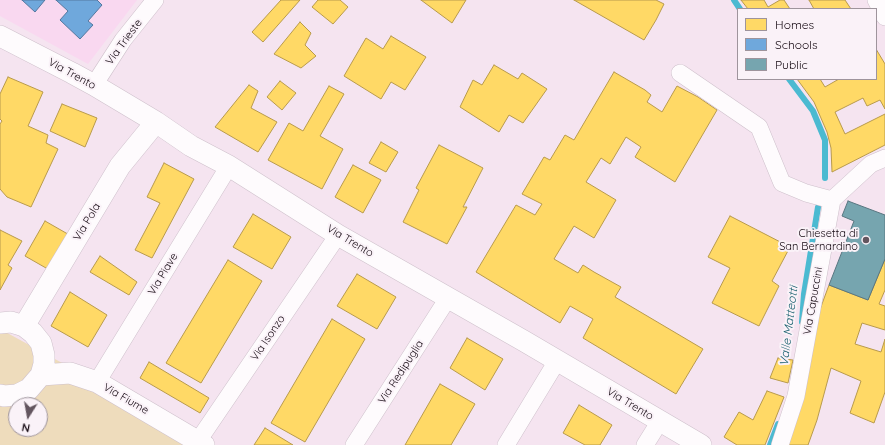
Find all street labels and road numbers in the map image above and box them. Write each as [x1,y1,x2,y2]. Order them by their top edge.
street label: Via Trieste [103,17,145,67]
street label: Via Trento [46,56,98,92]
street label: Via Pola [71,201,103,243]
street label: Via Trento [324,222,376,260]
street label: Via Piave [145,251,181,297]
street label: Via Capuccini [801,266,825,336]
street label: Via Isonzo [248,313,288,363]
street label: Via Redipuglia [376,338,426,406]
street label: Via Fiume [101,381,151,417]
street label: Via Trento [604,385,656,423]

